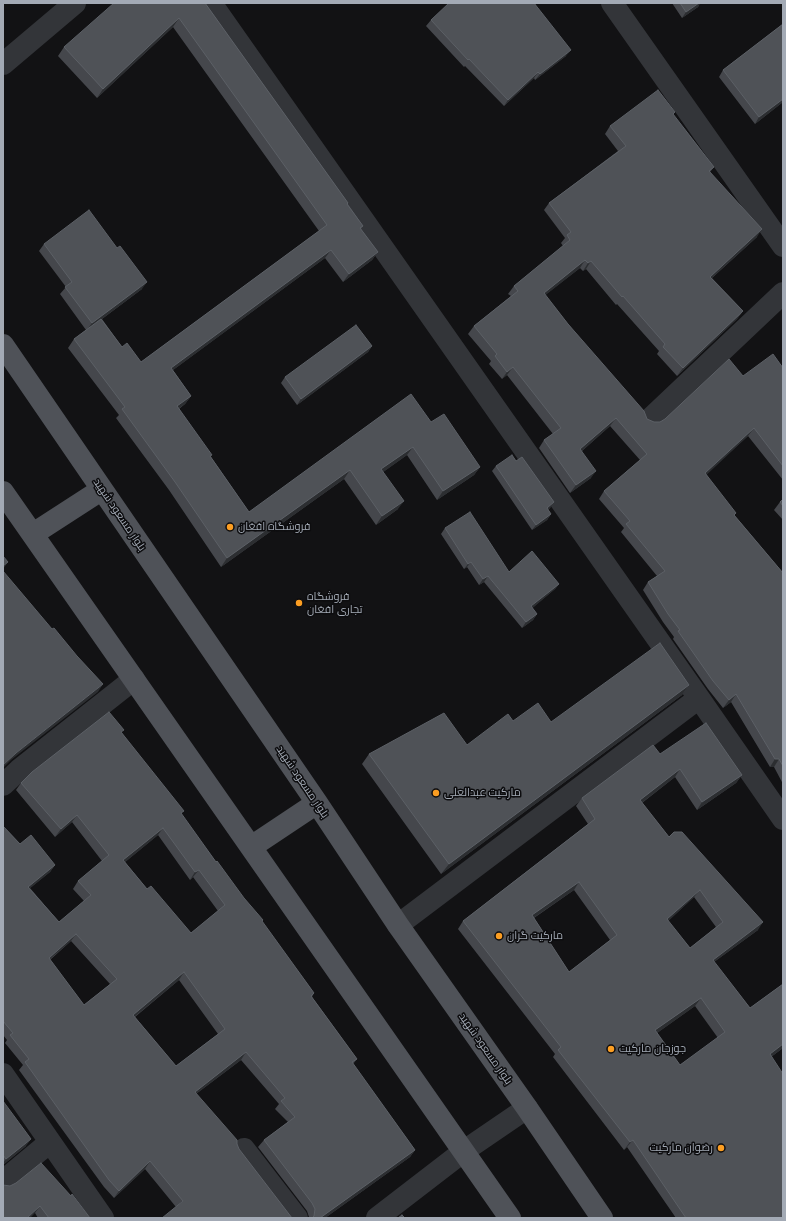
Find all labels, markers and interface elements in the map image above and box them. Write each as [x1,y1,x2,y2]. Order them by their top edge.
street label: بلوار مسعود شهید [90,476,148,554]
place label: فروشگاه افغان [238,520,310,534]
marker: فروشگاه افغان [225,522,235,532]
place label: فروشگاه تجاری افغان [307,590,362,616]
marker: فروشگاه تجاری افغان [294,598,304,608]
street label: بلوار مسعود شهید [273,743,331,821]
place label: مارکیت عبدالعلی [444,786,521,800]
marker: مارکیت عبدالعلی [431,788,441,798]
place label: مارکیت گران [507,929,563,943]
marker: مارکیت گران [494,931,504,941]
street label: بلوار مسعود شهید [455,1011,515,1087]
place label: جوزجان مارکیت [619,1042,686,1056]
marker: جوزجان مارکیت [606,1044,616,1054]
place label: رضوان مارکیت [649,1141,713,1155]
marker: رضوان مارکیت [716,1143,726,1153]

